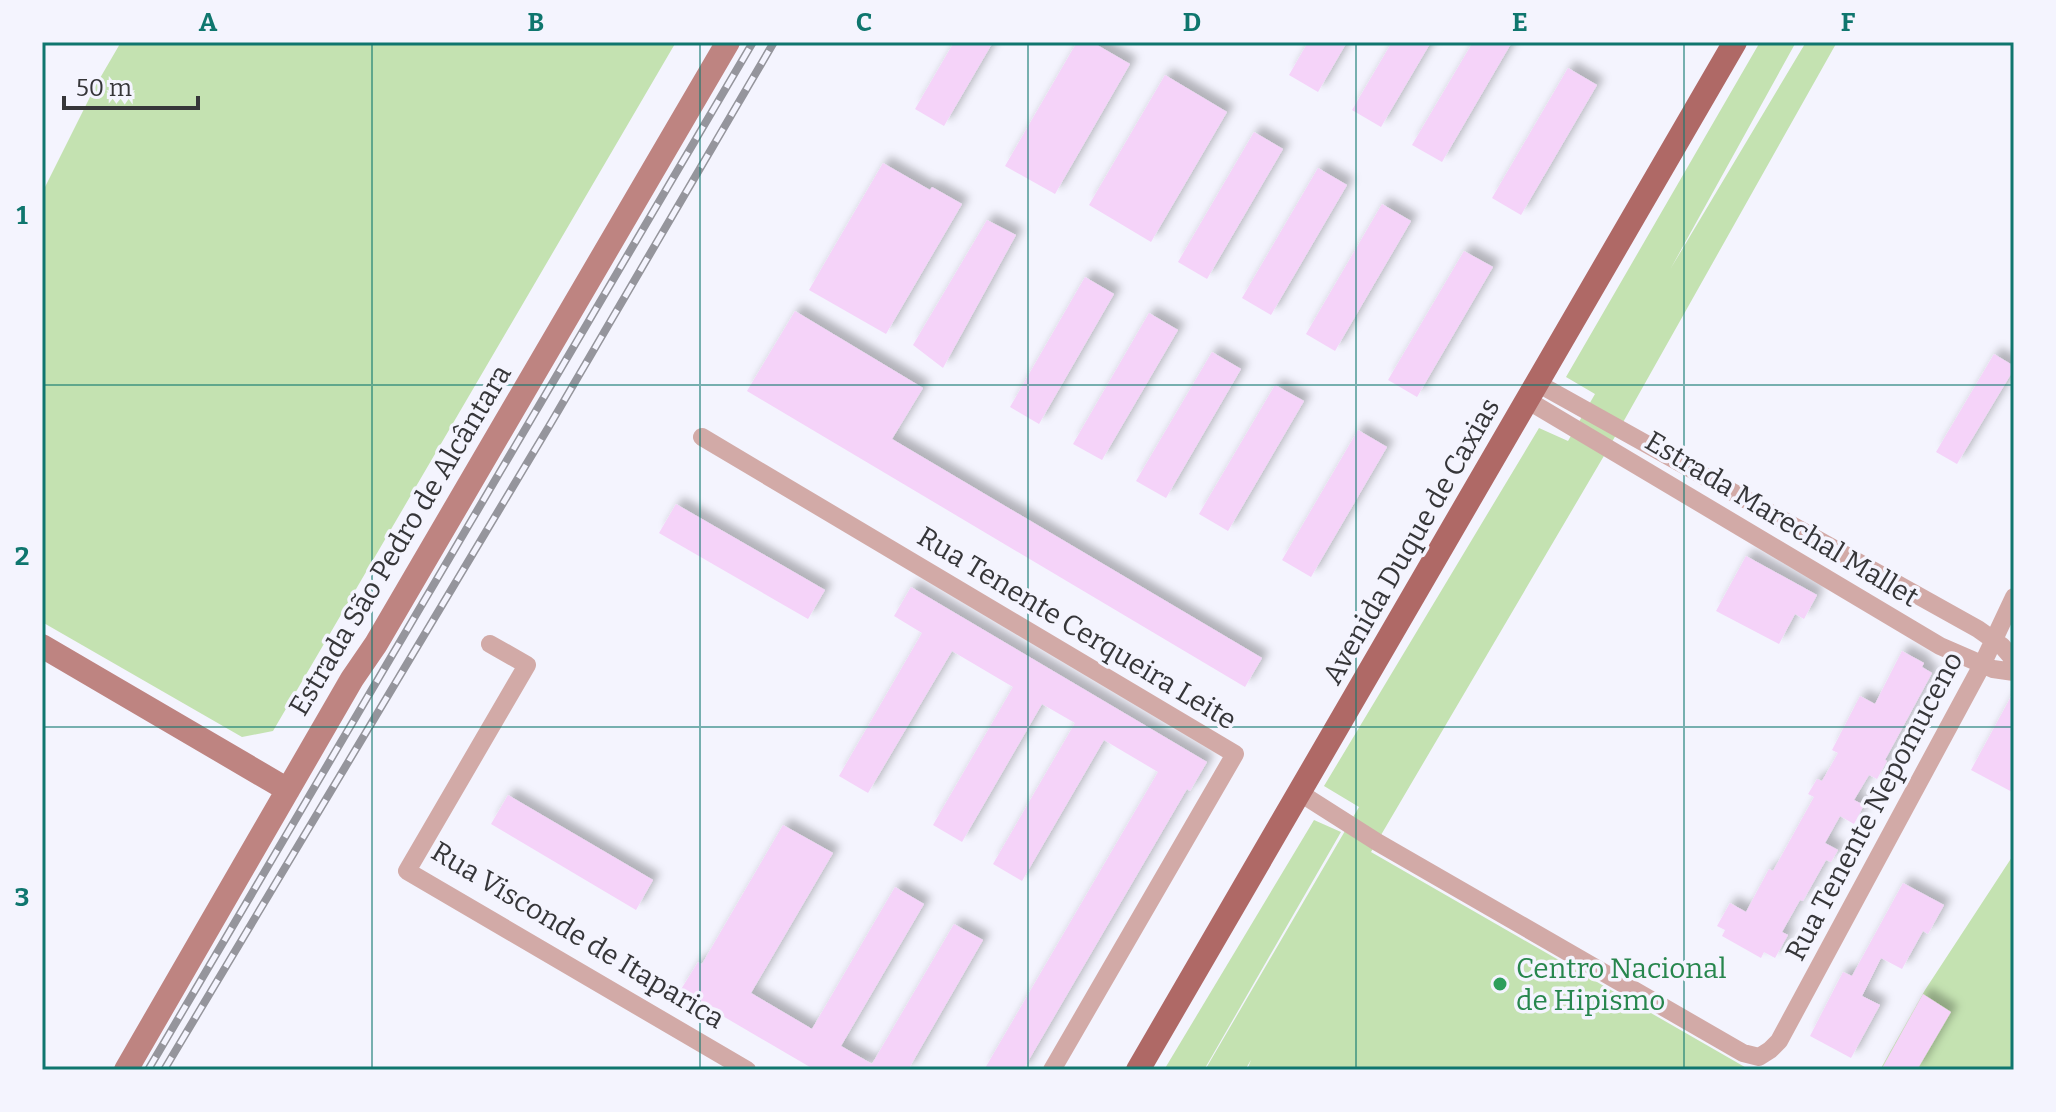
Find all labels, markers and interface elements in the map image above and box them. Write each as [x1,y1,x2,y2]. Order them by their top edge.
text: A [199,7,218,38]
text: B [528,7,544,38]
text: C [856,7,872,38]
text: D [1183,7,1201,38]
text: E [1512,7,1528,38]
text: F [1841,7,1856,38]
scale bar [64,60,198,110]
text: 50 m [76,74,132,102]
text: 1 [16,200,28,231]
street label: Estrada São Pedro de Alcântara [282,359,518,721]
street label: Avenida Duque de Caxias [1315,392,1507,690]
street label: Estrada Marechal Mallet [1639,424,1925,614]
street label: Rua Tenente Cerqueira Leite [912,520,1242,736]
text: 2 [15,541,29,572]
street label: Rua Tenente Nepomuceno [1778,646,1970,966]
street label: Rua Visconde de Itaparica [426,834,730,1036]
text: 3 [15,882,29,913]
place label: Centro Nacional de Hipismo [1516,952,1726,1017]
marker: Centro Nacional de Hipismo [1491,975,1509,993]

